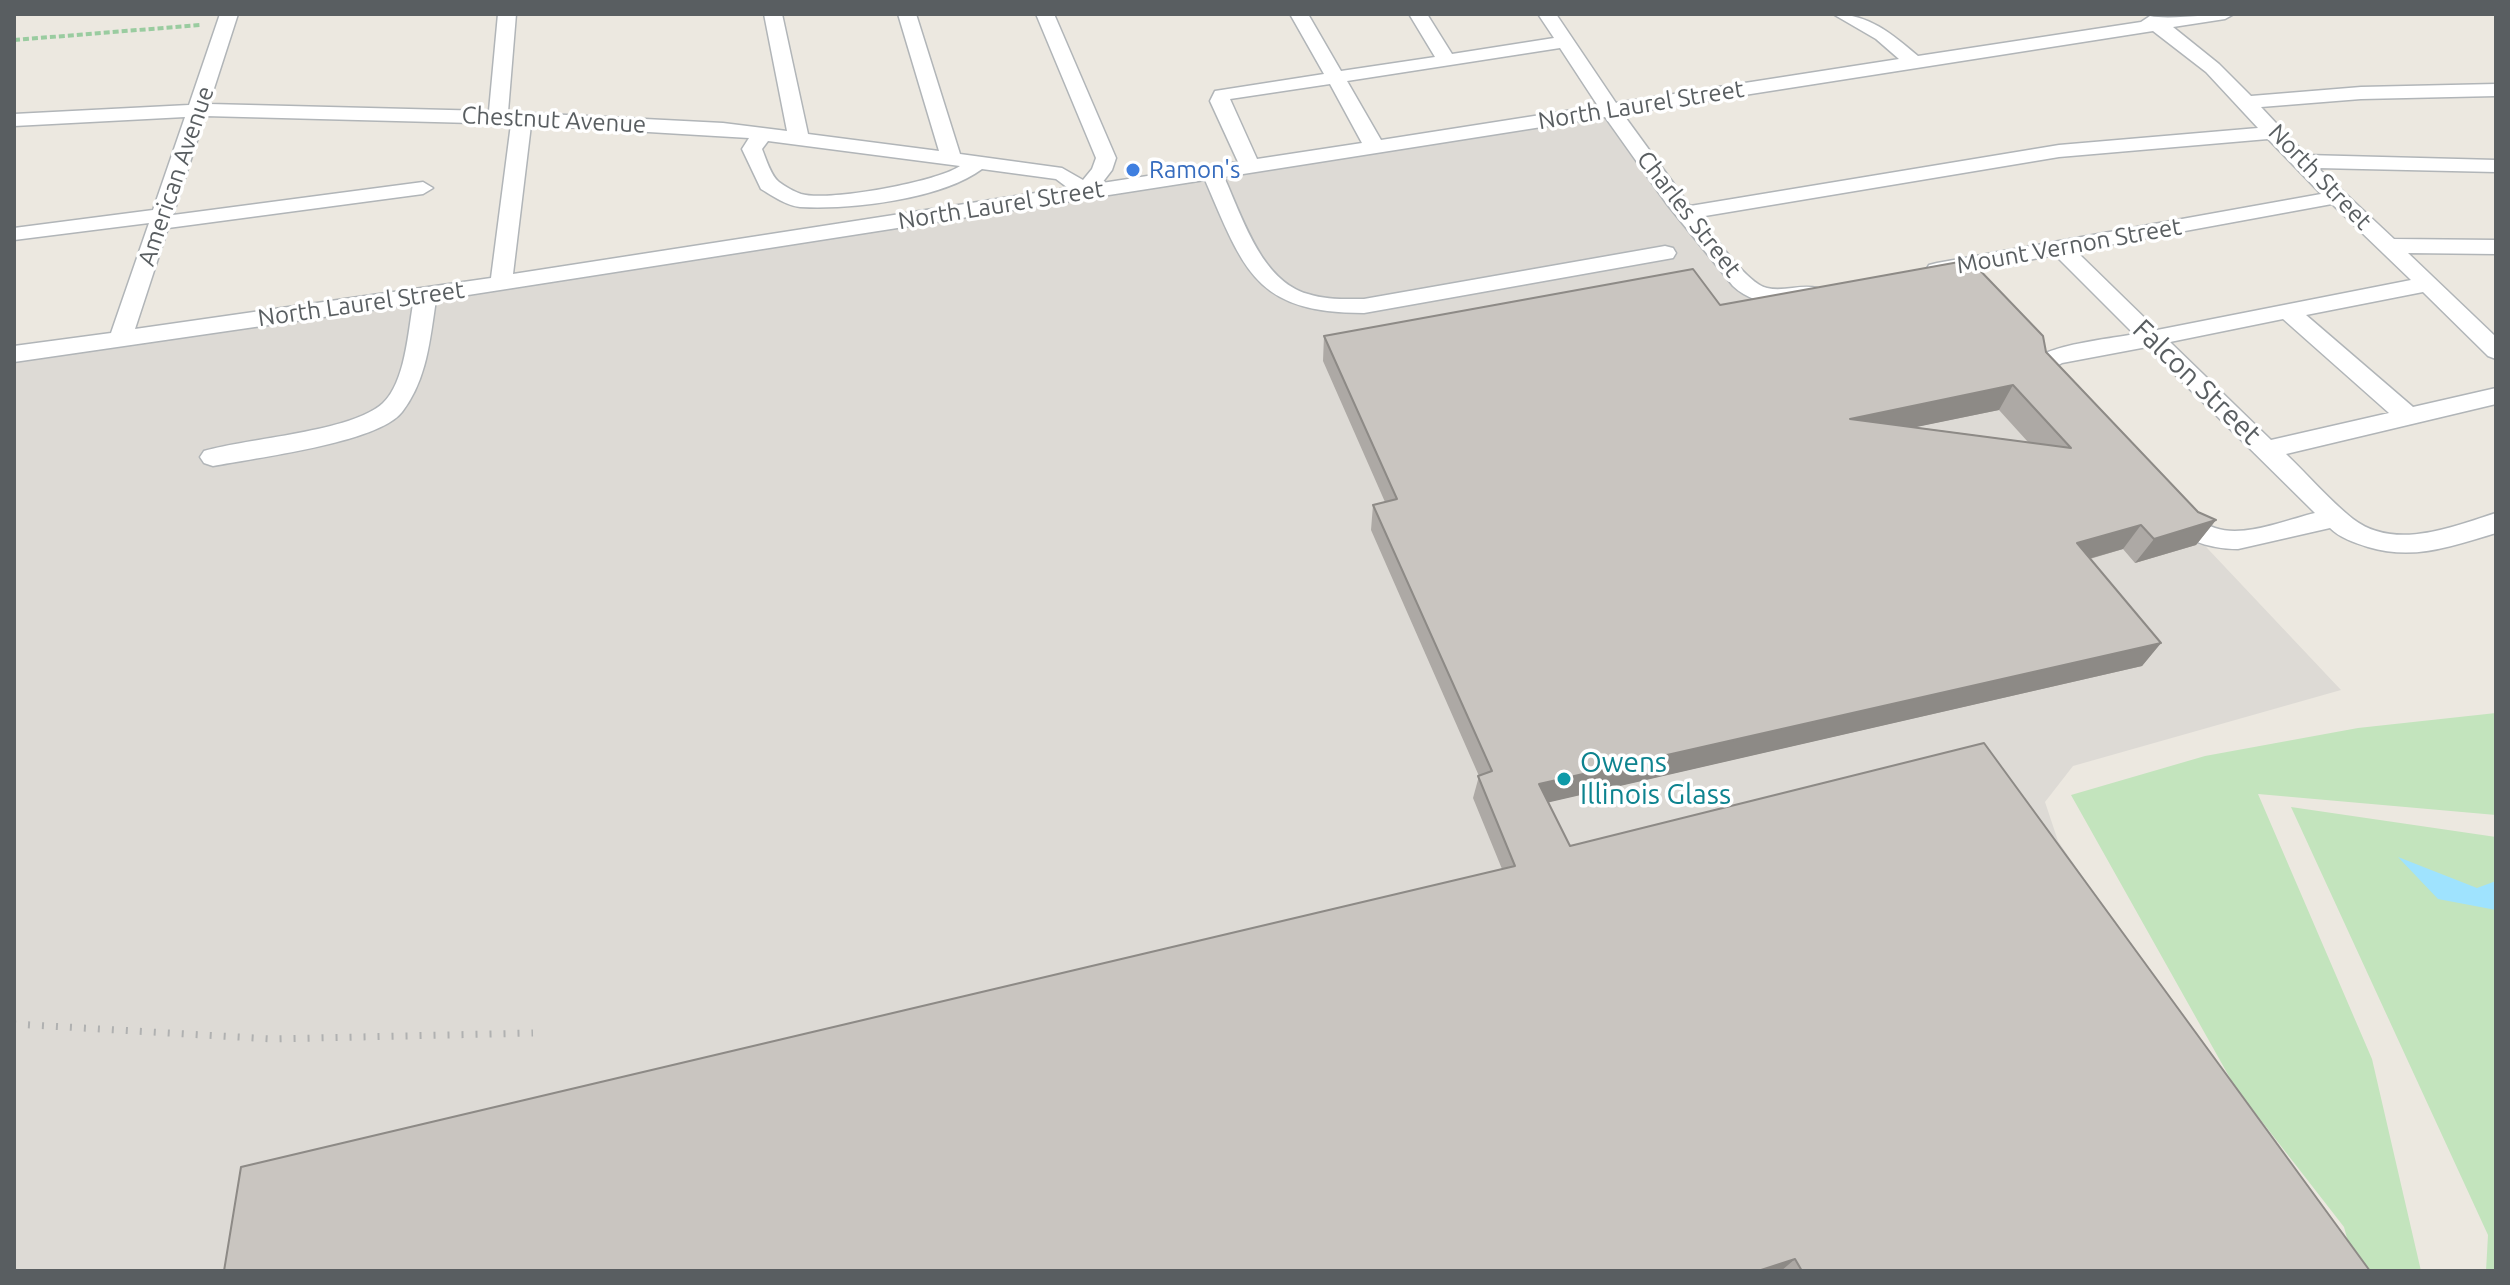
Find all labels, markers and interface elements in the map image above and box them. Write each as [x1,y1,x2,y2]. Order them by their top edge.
street label: North Laurel Street [1536,74,1746,136]
street label: American Avenue [132,82,220,270]
street label: Chestnut Avenue [461,101,647,139]
street label: North Street [2262,118,2378,236]
street label: Charles Street [1631,145,1747,283]
place label: Ramon's [1149,156,1240,184]
marker: Ramon's [1124,161,1142,179]
street label: North Laurel Street [896,174,1106,236]
street label: Mount Vernon Street [1954,212,2184,280]
street label: North Laurel Street [256,275,466,333]
street label: Falcon Street [2126,313,2268,451]
place label: Owens Illinois Glass [1580,746,1731,812]
marker: Owens Illinois Glass [1555,770,1573,788]

